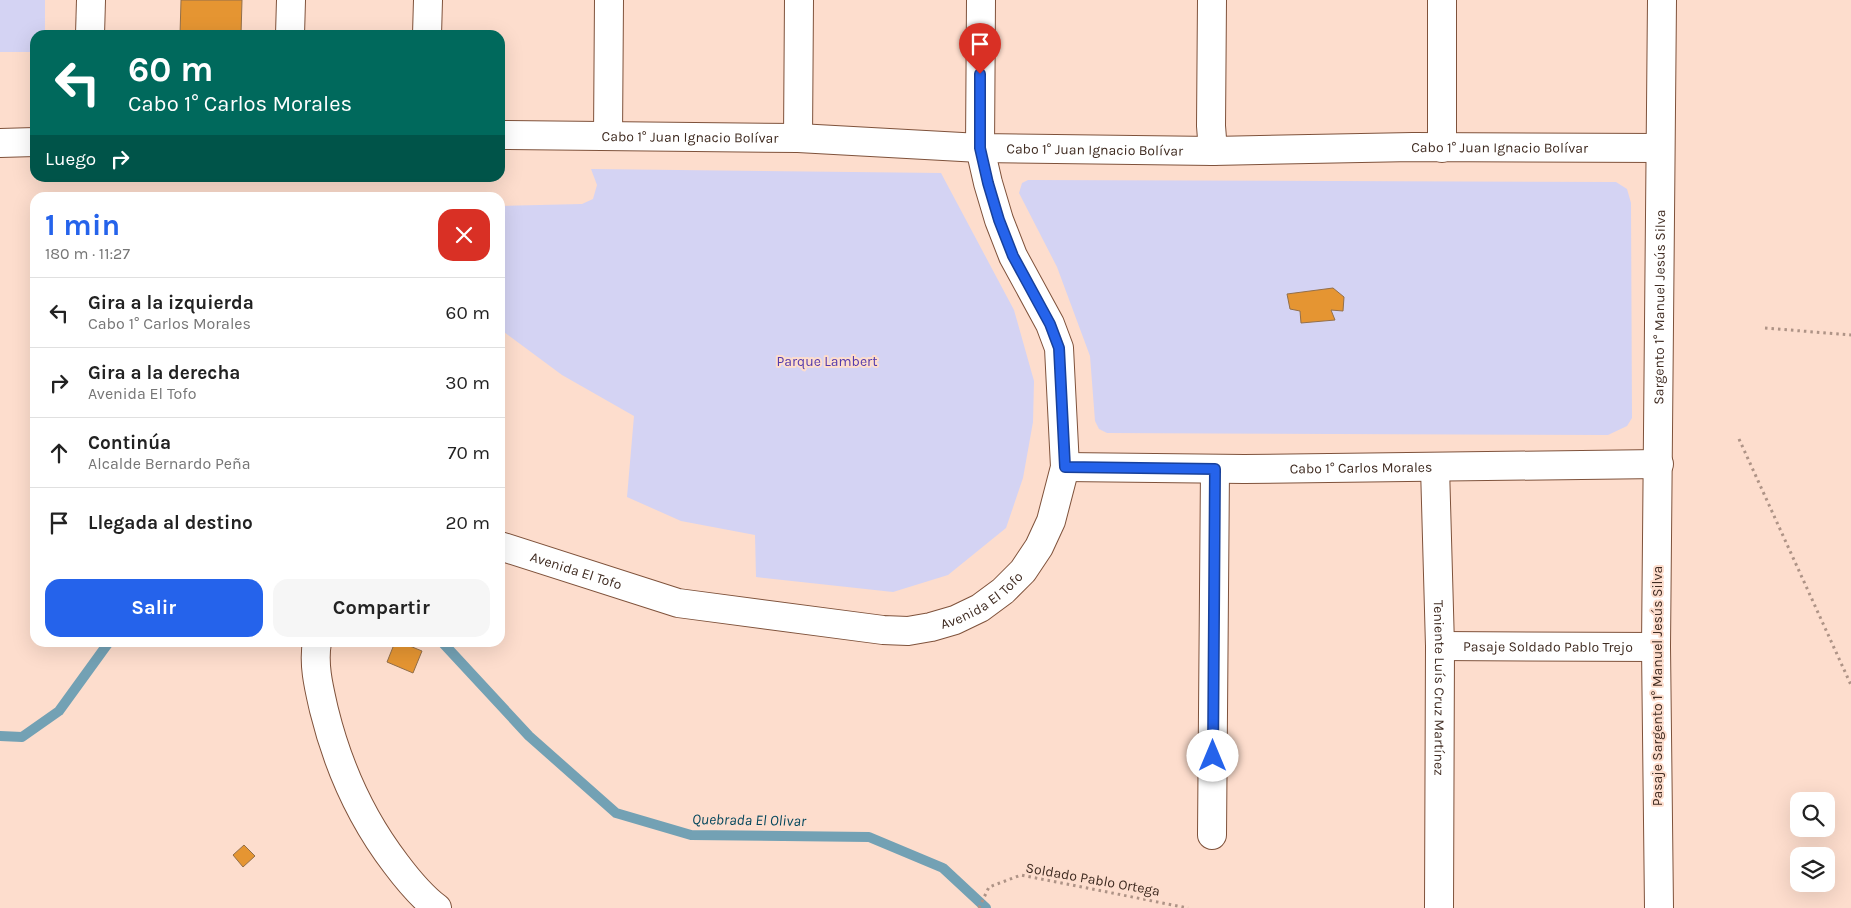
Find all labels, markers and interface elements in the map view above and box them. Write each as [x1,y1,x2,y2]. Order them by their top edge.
pin [959,23,1001,74]
icon: arrive [966,30,994,58]
text: 60 m [128,49,213,90]
icon: left [45,50,110,115]
text: Cabo 1° Carlos Morales [128,91,352,117]
street label: Cabo 1° Juan Ignacio Bolívar [602,128,779,147]
street label: Cabo 1° Juan Ignacio Bolívar [1411,139,1589,157]
street label: Cabo 1° Juan Ignacio Bolívar [1006,140,1184,160]
icon: right [106,145,134,173]
text: Luego [45,148,96,170]
text: 1 min [45,207,120,243]
button: close [438,209,490,261]
street label: Sargento 1° Manuel Jesús Silva [1650,209,1669,405]
text: 180 m · 11:27 [45,244,130,263]
text: Gira a la izquierda [88,292,254,314]
icon: left [45,299,73,327]
text: 60 m [446,302,490,324]
text: Cabo 1° Carlos Morales [88,314,251,333]
park label: Parque Lambert [777,353,877,370]
text: Gira a la derecha [88,362,240,384]
icon: right [45,369,73,397]
text: 30 m [445,372,490,394]
text: Avenida El Tofo [88,384,197,403]
text: Continúa [88,432,171,454]
icon: ahead [45,439,73,467]
text: 70 m [448,442,490,464]
text: Alcalde Bernardo Peña [88,454,250,473]
street label: Cabo 1° Carlos Morales [1290,459,1432,477]
icon: arrive [45,509,73,537]
text: Llegada al destino [88,512,253,534]
text: 20 m [445,512,490,534]
street label: Avenida El Tofo [528,548,624,593]
street label: Pasaje Sargento 1° Manuel Jesús Silva [1649,566,1666,806]
street label: Avenida El Tofo [939,568,1026,633]
button: Salir [45,579,263,637]
button: Compartir [273,579,490,637]
street label: Teniente Luís Cruz Martínez [1430,600,1448,776]
street label: Pasaje Soldado Pablo Trejo [1463,638,1633,656]
position arrow [1186,729,1238,781]
map controls [1790,792,1835,892]
button: search [1790,792,1835,837]
water label: Quebrada El Olivar [692,810,807,830]
button: layers [1790,847,1835,892]
street label: Soldado Pablo Ortega [1024,859,1161,900]

